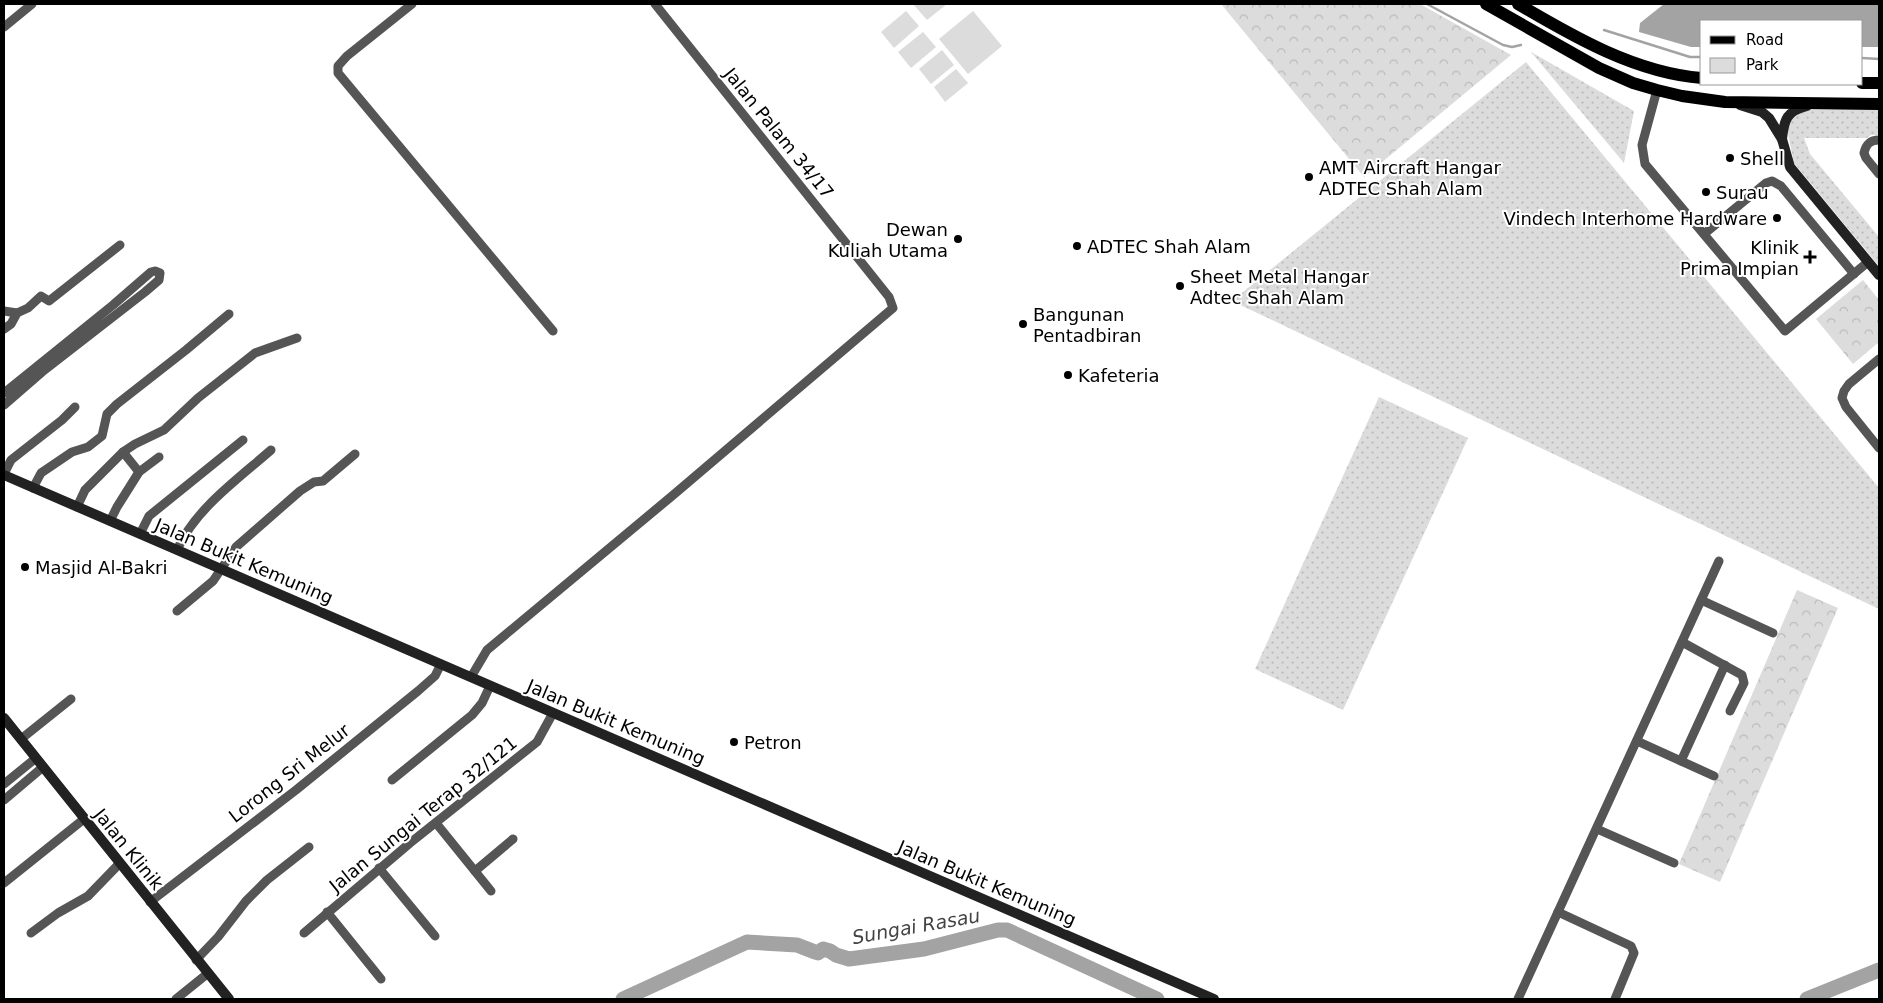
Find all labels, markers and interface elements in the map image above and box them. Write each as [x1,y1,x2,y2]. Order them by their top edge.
legend [1700,20,1863,85]
text: Road [1746,31,1784,49]
text: Park [1746,56,1779,74]
street label: Jalan Palam 34/17 [719,63,838,202]
place label: Shell [1740,148,1784,169]
marker: Shell [1724,152,1736,164]
place label: AMT Aircraft Hangar ADTEC Shah Alam [1319,157,1501,199]
marker: AMT Aircraft Hangar ADTEC Shah Alam [1303,171,1315,183]
place label: Surau [1716,182,1769,203]
marker: Surau [1700,186,1712,198]
place label: Vindech Interhome Hardware [1504,208,1767,229]
marker: Vindech Interhome Hardware [1771,212,1783,224]
place label: Dewan Kuliah Utama [828,219,948,261]
marker: Dewan Kuliah Utama [952,233,964,245]
place label: ADTEC Shah Alam [1087,236,1251,257]
place label: Klinik Prima Impian [1680,237,1800,279]
marker: ADTEC Shah Alam [1071,240,1083,252]
marker: Klinik Prima Impian [1803,250,1817,264]
place label: Sheet Metal Hangar Adtec Shah Alam [1190,266,1370,308]
marker: Sheet Metal Hangar Adtec Shah Alam [1174,280,1186,292]
place label: Bangunan Pentadbiran [1033,304,1141,346]
marker: Bangunan Pentadbiran [1017,318,1029,330]
place label: Kafeteria [1078,365,1160,386]
marker: Kafeteria [1062,369,1074,381]
street label: Jalan Bukit Kemuning [151,514,336,608]
place label: Masjid Al-Bakri [35,557,167,578]
marker: Masjid Al-Bakri [19,561,31,573]
street label: Jalan Bukit Kemuning [523,675,708,769]
street label: Lorong Sri Melur [225,719,354,827]
street label: Jalan Sungai Terap 32/121 [324,732,521,897]
place label: Petron [744,732,802,753]
marker: Petron [728,736,740,748]
street label: Jalan Klinik [89,803,168,894]
street label: Jalan Bukit Kemuning [894,836,1079,930]
water label: Sungai Rasau [850,904,982,948]

